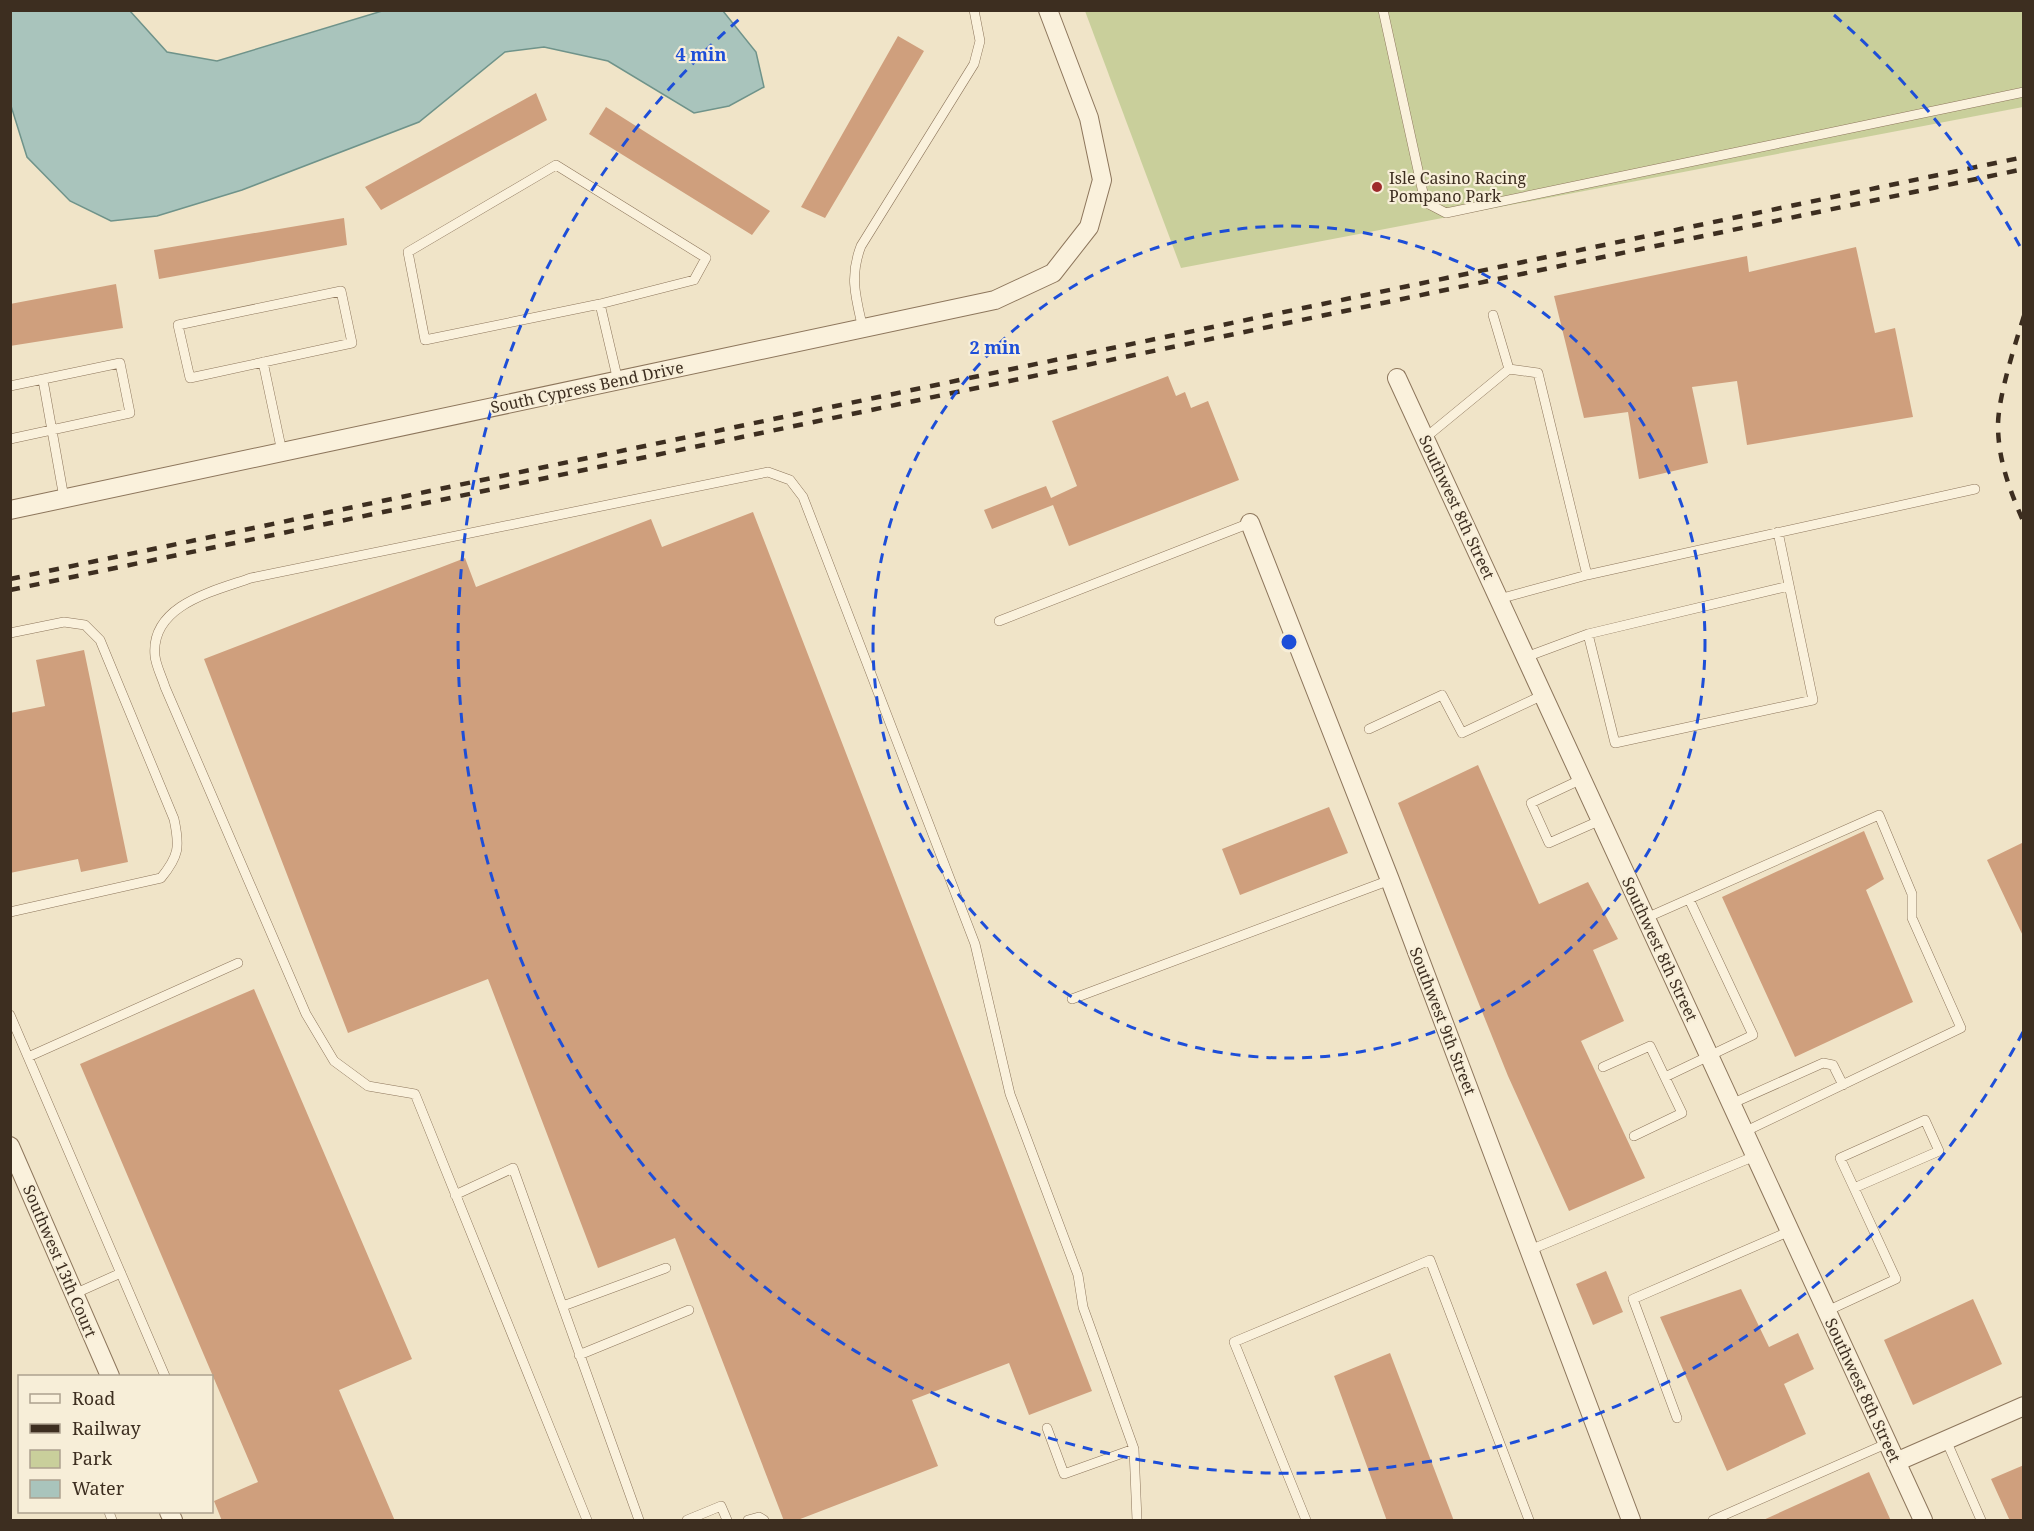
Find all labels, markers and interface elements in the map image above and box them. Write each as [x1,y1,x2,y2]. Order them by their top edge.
text: 4 min [676,42,726,66]
place label: Isle Casino Racing Pompano Park [1389,167,1526,207]
marker: Isle Casino Racing Pompano Park [1370,180,1384,194]
text: 2 min [970,335,1020,359]
street label: South Cypress Bend Drive [488,356,686,418]
street label: Southwest 8th Street [1414,431,1500,583]
centre of rings [1279,632,1299,652]
street label: Southwest 8th Street [1617,873,1703,1025]
street label: Southwest 9th Street [1405,944,1481,1098]
street label: Southwest 13th Court [18,1181,102,1341]
street label: Southwest 8th Street [1820,1314,1906,1466]
legend [18,1375,213,1513]
text: Road [72,1386,115,1410]
text: Railway [72,1416,142,1440]
text: Park [72,1446,112,1470]
text: Water [72,1476,125,1500]

